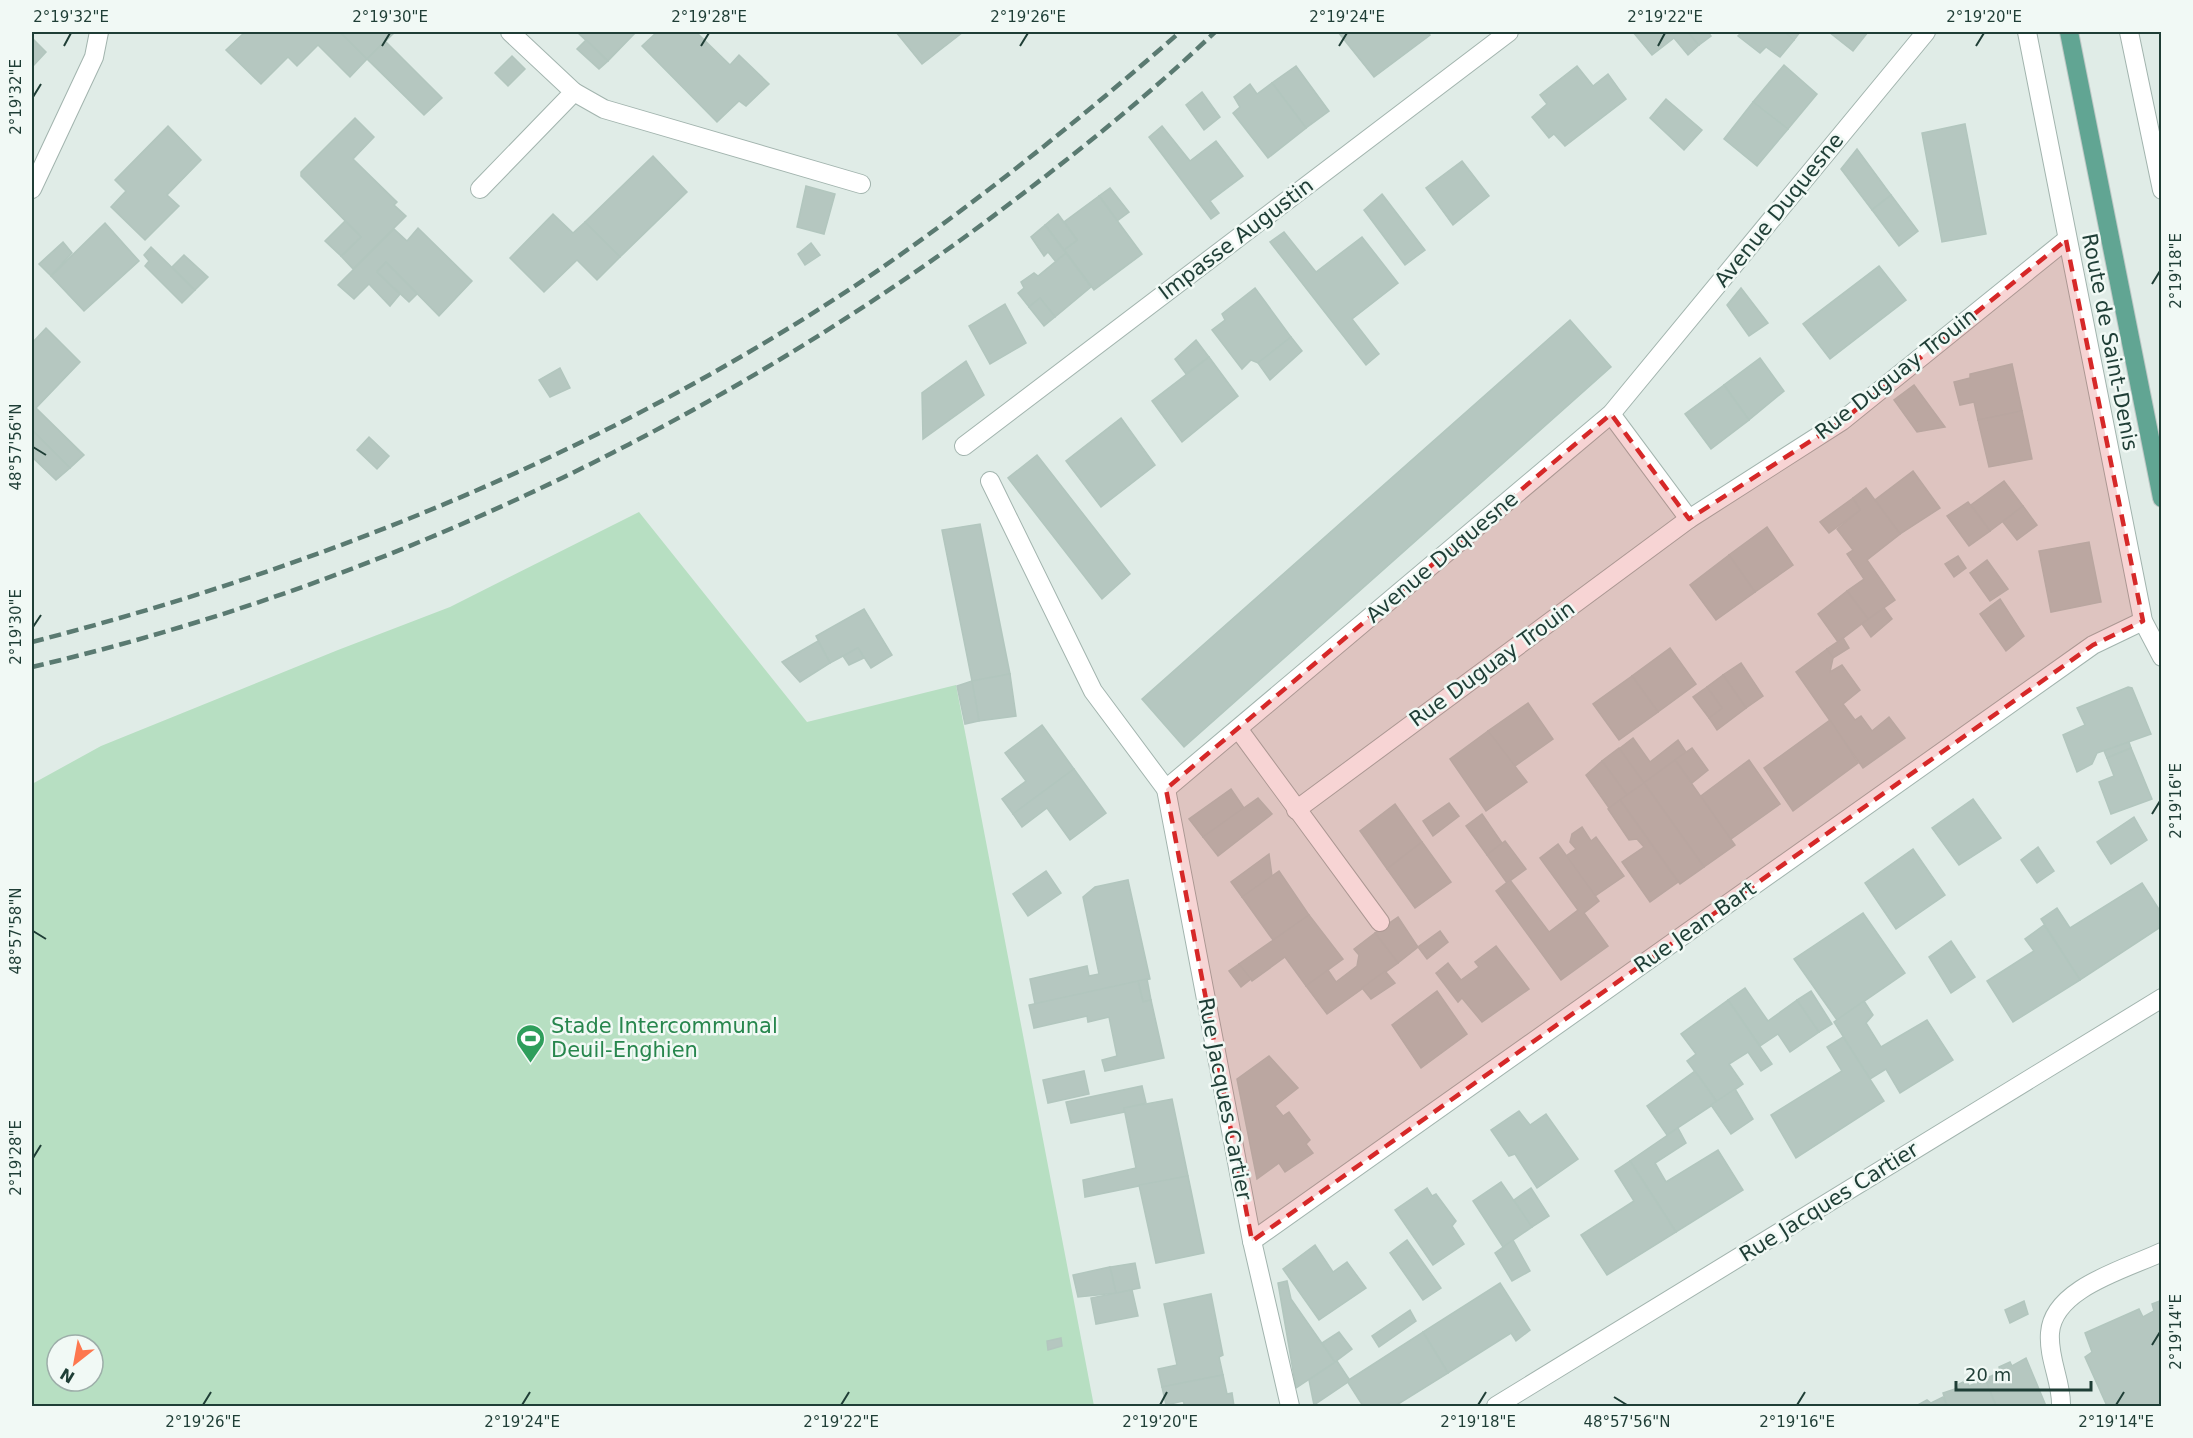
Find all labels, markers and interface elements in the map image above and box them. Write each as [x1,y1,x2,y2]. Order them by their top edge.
text: 2°19'32"E [33,8,109,26]
text: 2°19'30"E [352,8,428,26]
text: 2°19'28"E [671,8,747,26]
text: 2°19'26"E [990,8,1066,26]
text: 2°19'24"E [1309,8,1385,26]
text: 2°19'22"E [1627,8,1703,26]
text: 2°19'20"E [1946,8,2022,26]
text: 2°19'32"E [7,59,25,135]
street label: Avenue Duquesne [1710,128,1848,292]
street label: Impasse Augustin [1154,173,1318,305]
street label: Route de Saint-Denis [2077,231,2143,453]
text: 2°19'18"E [2167,233,2185,309]
street label: Rue Duguay Trouin [1811,304,1981,444]
text: 48°57'56"N [7,403,25,491]
street label: Avenue Duquesne [1361,486,1523,628]
text: 2°19'30"E [7,589,25,665]
street label: Rue Duguay Trouin [1405,596,1579,732]
text: 2°19'16"E [2167,763,2185,839]
street label: Rue Jean Bart [1630,876,1760,978]
text: 48°57'58"N [7,887,25,975]
street label: Rue Jacques Cartier [1194,996,1257,1203]
place label: Stade Intercommunal Deuil-Enghien [551,1014,778,1062]
sports icon: Stade Intercommunal Deuil-Enghien [514,1022,546,1064]
text: 2°19'28"E [7,1120,25,1196]
street label: Rue Jacques Cartier [1735,1137,1923,1267]
text: 2°19'14"E [2167,1294,2185,1370]
north arrow [45,1333,105,1393]
scale bar [1956,1354,2091,1392]
text: N [57,1364,78,1387]
text: 20 m [1965,1364,2011,1385]
text: 2°19'26"E [165,1413,241,1431]
text: 2°19'24"E [484,1413,560,1431]
text: 2°19'22"E [803,1413,879,1431]
text: 2°19'20"E [1122,1413,1198,1431]
text: 2°19'18"E [1440,1413,1516,1431]
text: 48°57'56"N [1583,1413,1671,1431]
text: 2°19'16"E [1759,1413,1835,1431]
text: 2°19'14"E [2078,1413,2154,1431]

